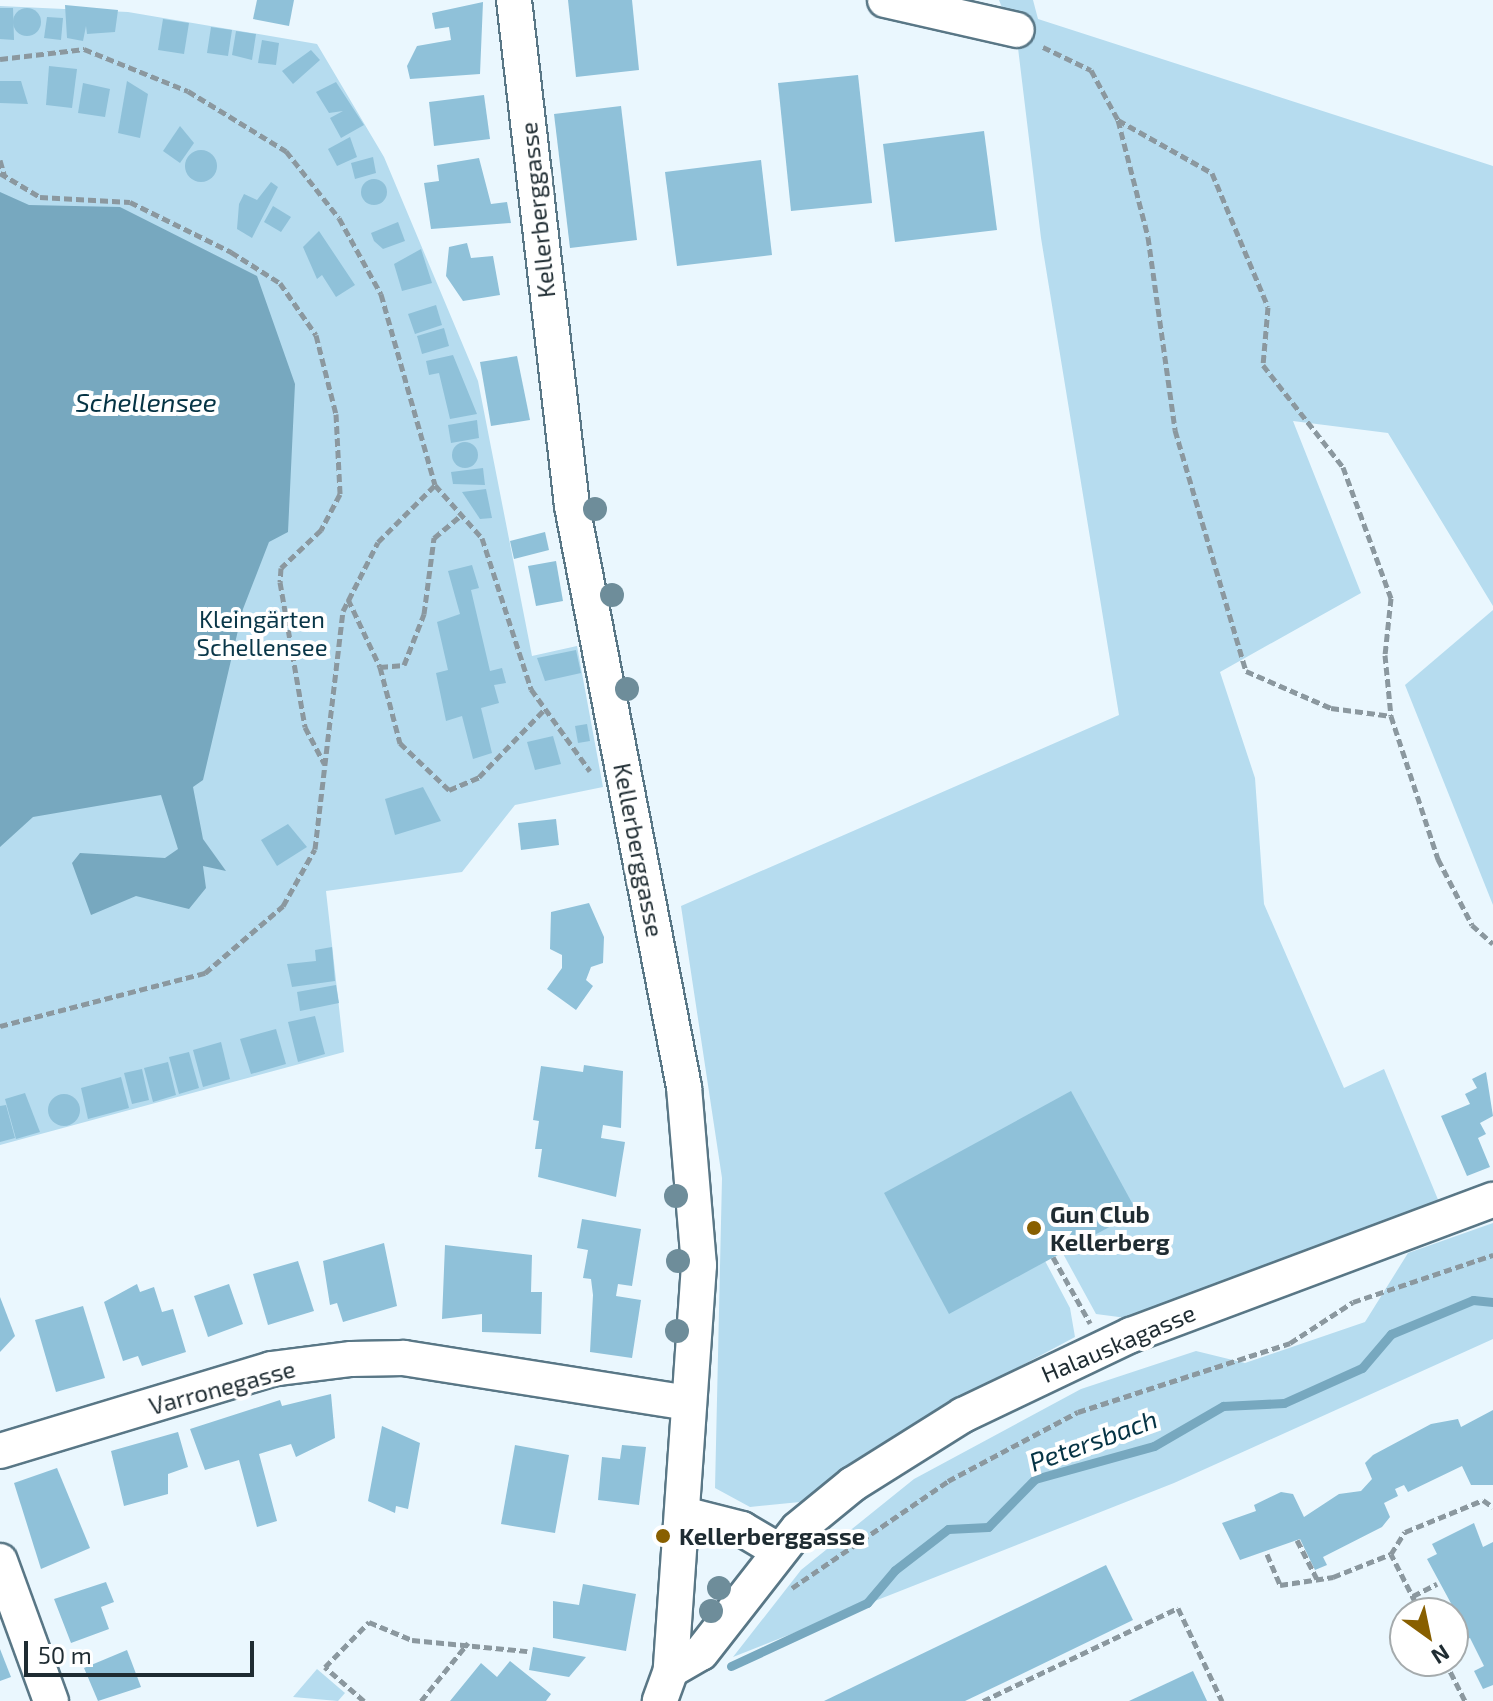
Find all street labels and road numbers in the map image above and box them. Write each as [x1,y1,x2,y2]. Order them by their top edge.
street label: Kellerberggasse [513,121,561,299]
street label: Kellerberggasse [608,761,670,939]
street label: Halauskagasse [1037,1298,1199,1388]
street label: Varronegasse [146,1354,298,1420]

